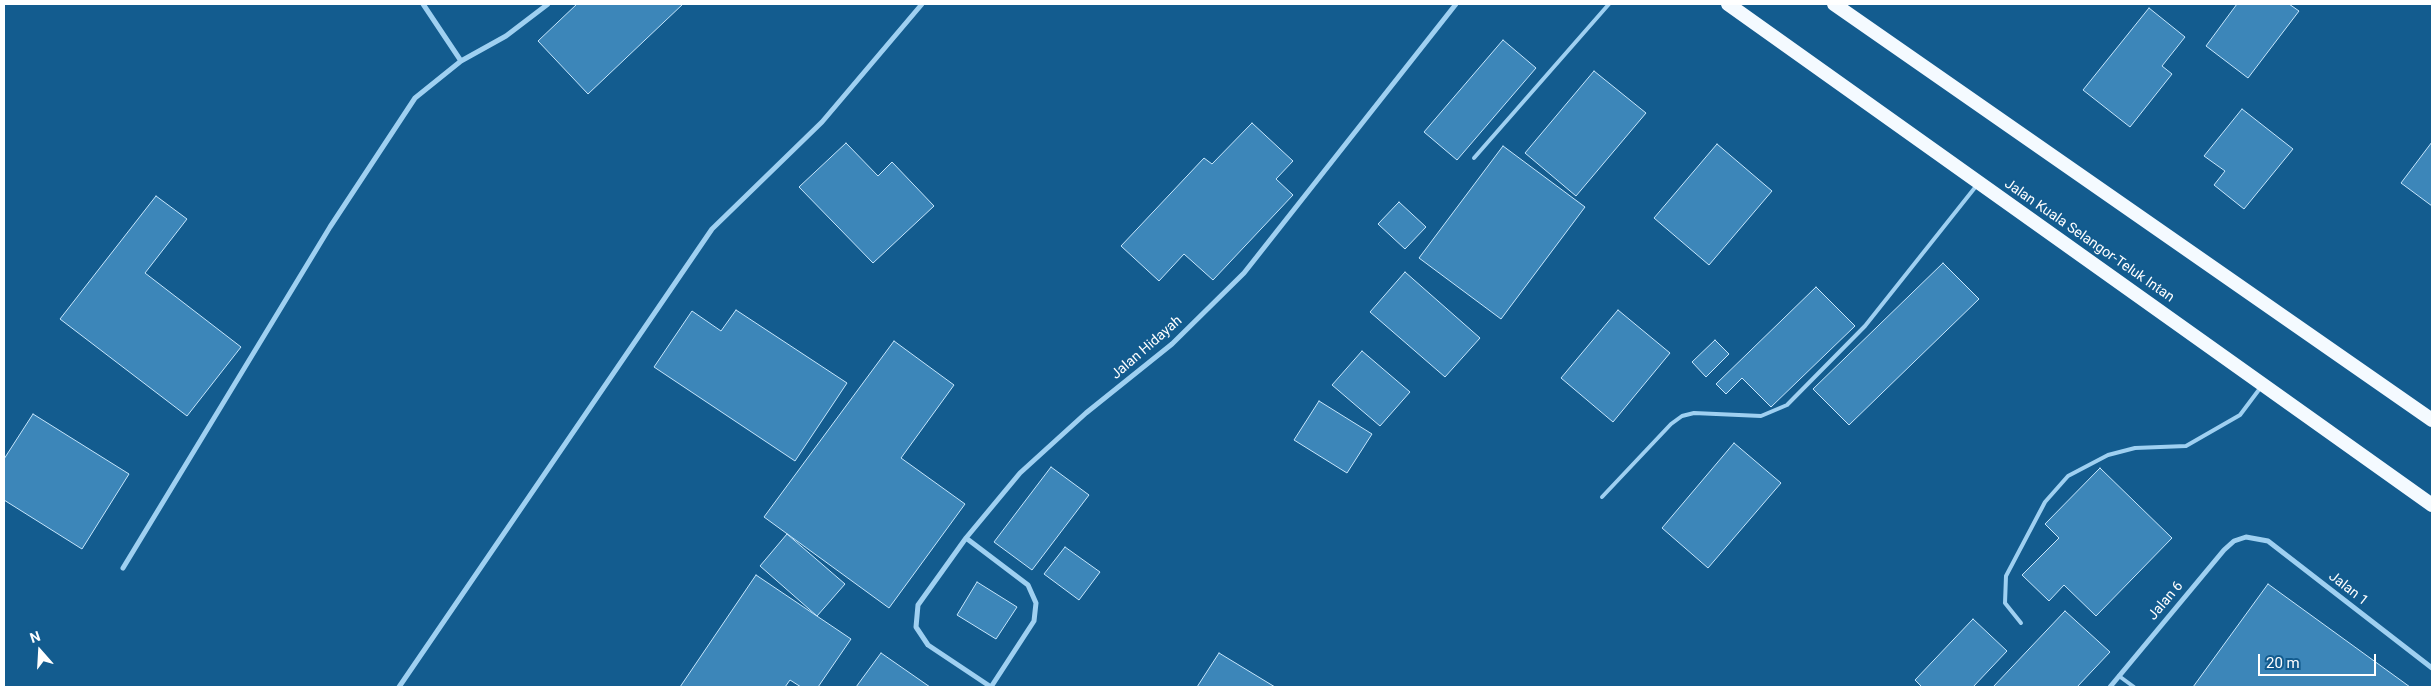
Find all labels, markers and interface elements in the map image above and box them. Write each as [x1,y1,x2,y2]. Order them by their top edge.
street label: Jalan Kuala Selangor-Teluk Intan [2001,176,2177,306]
street label: Jalan Hidayah [1108,313,1186,383]
street label: Jalan 1 [2325,568,2371,610]
street label: Jalan 6 [2145,578,2187,624]
north arrow [15,626,65,676]
text: N [28,628,42,646]
scale bar [2261,644,2378,676]
text: 20 m [2266,654,2300,672]

